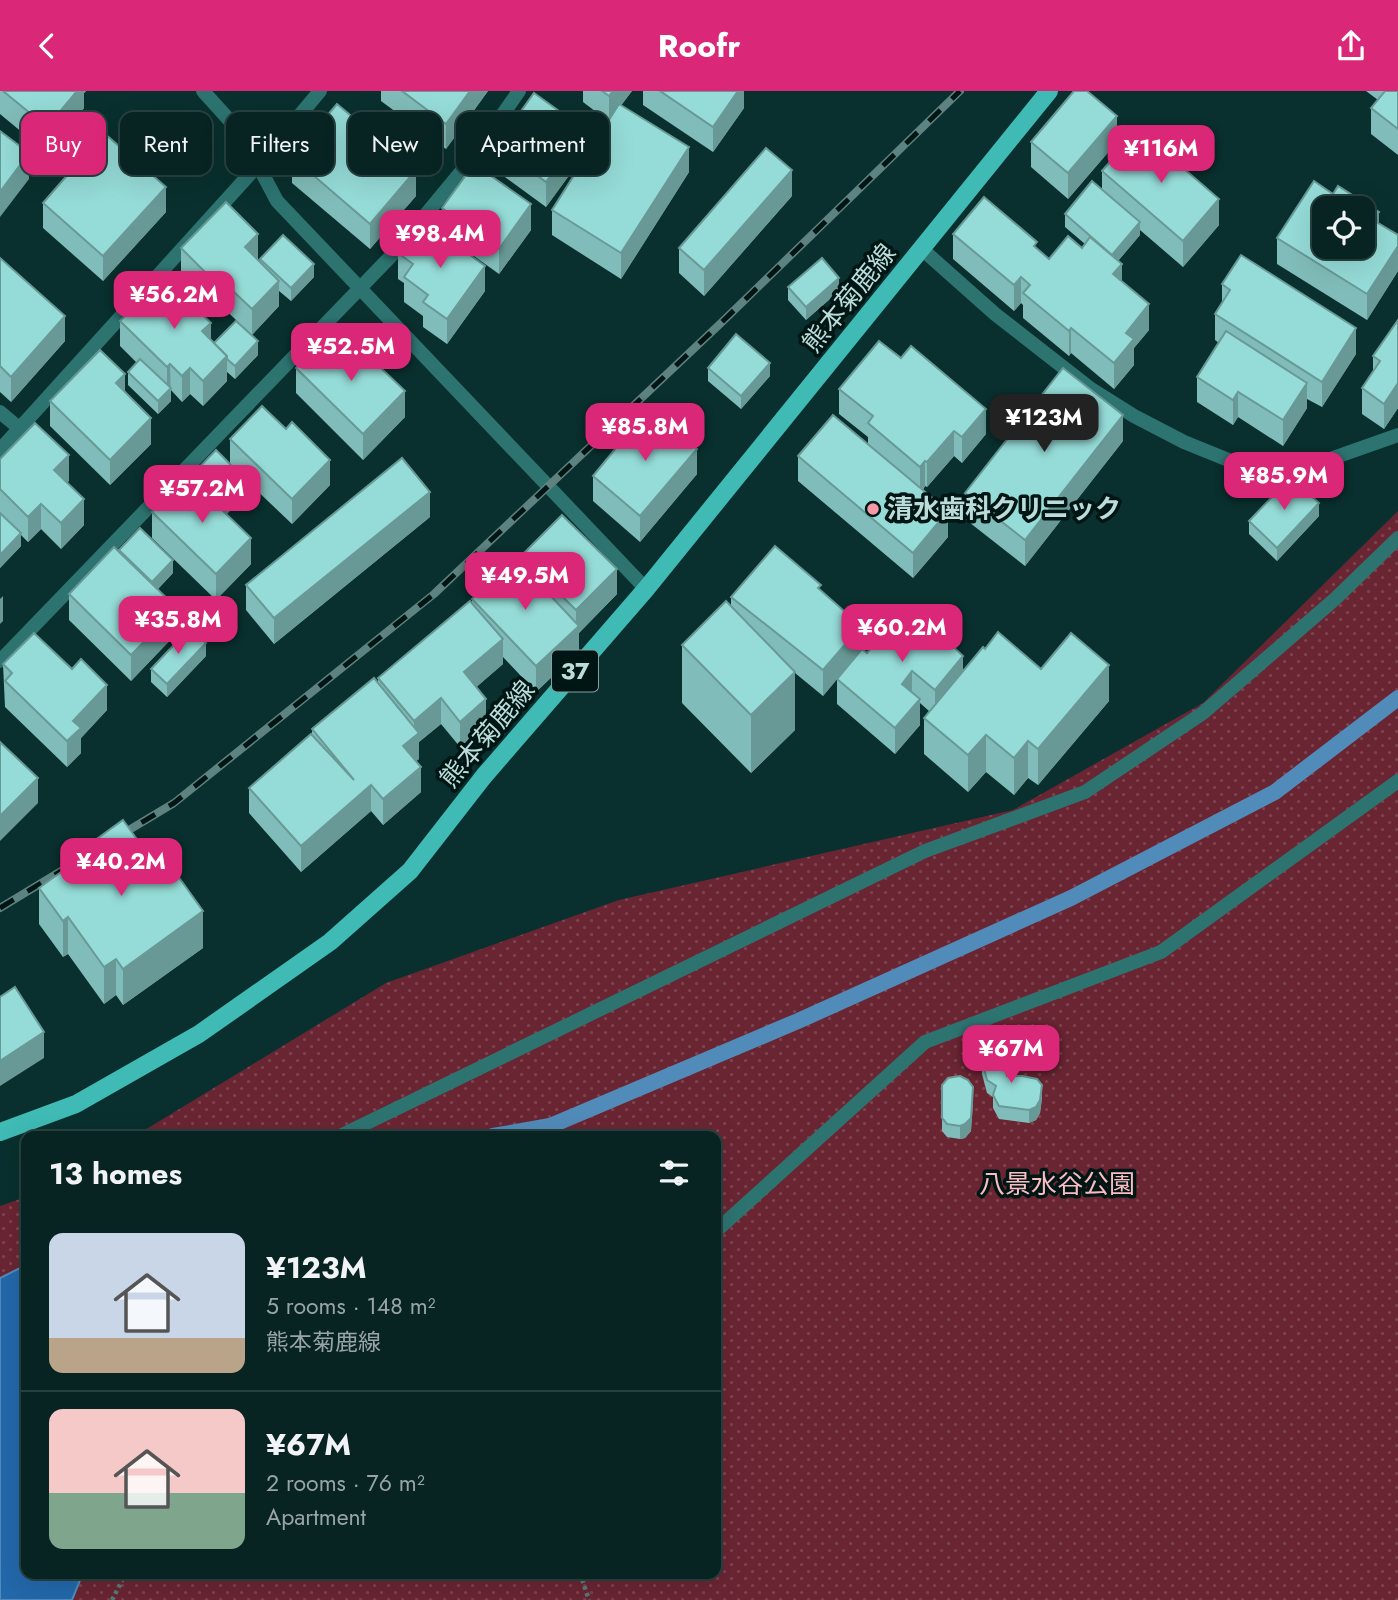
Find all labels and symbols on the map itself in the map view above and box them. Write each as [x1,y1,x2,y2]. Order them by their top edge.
pin: ¥116M [1112,125,1210,185]
pin: ¥98.4M [383,211,497,270]
street label: 熊本菊鹿線 [793,236,905,360]
pin: ¥56.2M [117,271,231,331]
pin: ¥52.5M [294,323,408,383]
pin: ¥123M [995,395,1093,454]
pin: ¥85.8M [588,403,702,463]
pin: ¥85.9M [1227,453,1341,512]
pin: ¥57.2M [145,465,259,525]
place label: 清水歯科クリニック [887,490,1121,528]
marker: 清水歯科クリニック [865,501,881,517]
pin: ¥49.5M [468,553,582,612]
pin: ¥35.8M [121,596,235,656]
pin: ¥60.2M [845,605,959,664]
road number: 37 [552,651,598,691]
street label: 熊本菊鹿線 [431,672,543,796]
pin: ¥40.2M [64,839,178,898]
pin: ¥67M [970,1025,1052,1085]
park label: 八景水谷公園 [979,1165,1135,1203]

